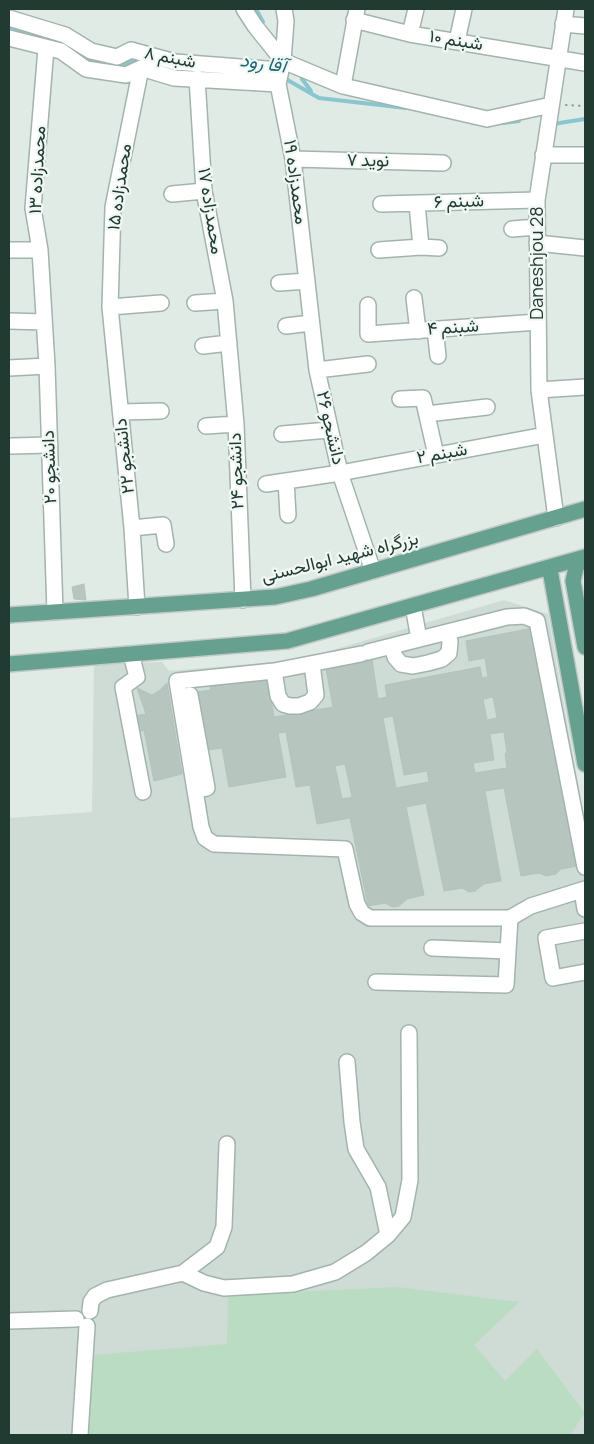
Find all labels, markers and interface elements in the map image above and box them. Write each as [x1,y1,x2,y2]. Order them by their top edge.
street label: شبنم ۱۰ [427,26,485,56]
street label: شبنم ۸ [142,42,198,74]
water label: آقا رود [238,49,288,79]
street label: محمدزاده ۱۳ [25,125,51,215]
street label: محمدزاده ۱۹ [278,138,312,226]
street label: محمدزاده ۱۵ [103,142,137,232]
street label: نوید ۷ [347,150,389,172]
street label: محمدزاده ۱۷ [193,166,227,256]
street label: شبنم ۶ [434,190,484,214]
street label: Daneshjou 28 [527,206,549,320]
street label: شبنم ۴ [426,315,480,341]
street label: دانشجو ۲۶ [311,389,349,467]
street label: دانشجو ۲۲ [110,417,140,495]
street label: دانشجو ۲۰ [38,430,62,504]
street label: دانشجو ۲۴ [225,432,249,510]
street label: شبنم ۲ [415,439,469,469]
street label: بزرگراه شهید ابوالحسنی [259,528,421,588]

